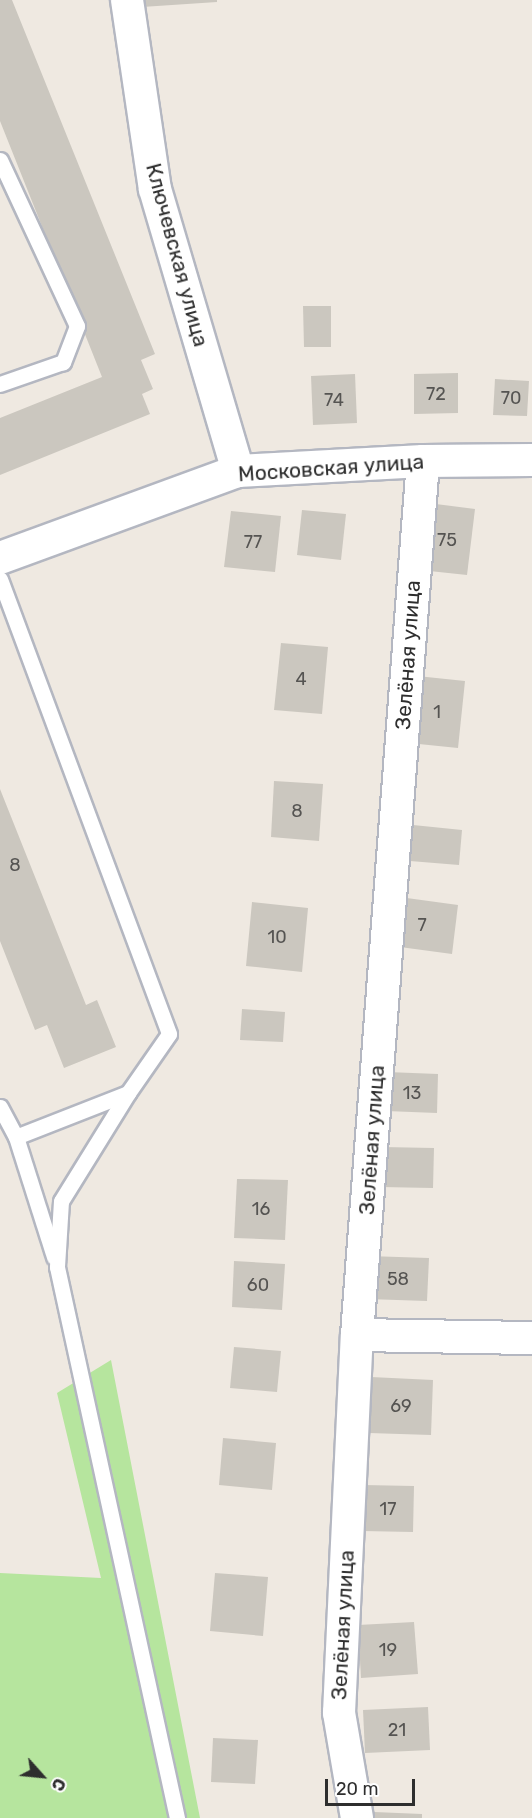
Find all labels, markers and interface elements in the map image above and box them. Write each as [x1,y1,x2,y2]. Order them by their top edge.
street label: Ключевская улица [140,161,214,349]
house number: 72 [426,383,446,405]
house number: 70 [501,387,521,409]
house number: 74 [324,389,344,411]
street label: Московская улица [237,449,425,487]
house number: 75 [437,529,457,551]
house number: 77 [244,531,262,553]
street label: Зелёная улица [390,579,426,731]
house number: 4 [295,668,307,690]
house number: 1 [433,701,441,723]
house number: 8 [291,800,303,822]
house number: 8 [9,854,21,876]
house number: 7 [417,914,427,936]
house number: 10 [267,926,287,948]
street label: Зелёная улица [354,1064,390,1216]
house number: 13 [403,1082,421,1104]
house number: 16 [252,1198,270,1220]
house number: 58 [387,1268,409,1290]
house number: 60 [247,1274,269,1296]
house number: 69 [390,1395,412,1417]
house number: 17 [380,1498,396,1520]
street label: Зелёная улица [326,1549,360,1701]
house number: 19 [379,1639,397,1661]
house number: 21 [388,1719,406,1741]
north arrow [12,1746,72,1806]
scale bar [328,1767,418,1805]
text: С [47,1775,70,1794]
text: 20 m [336,1778,378,1800]

